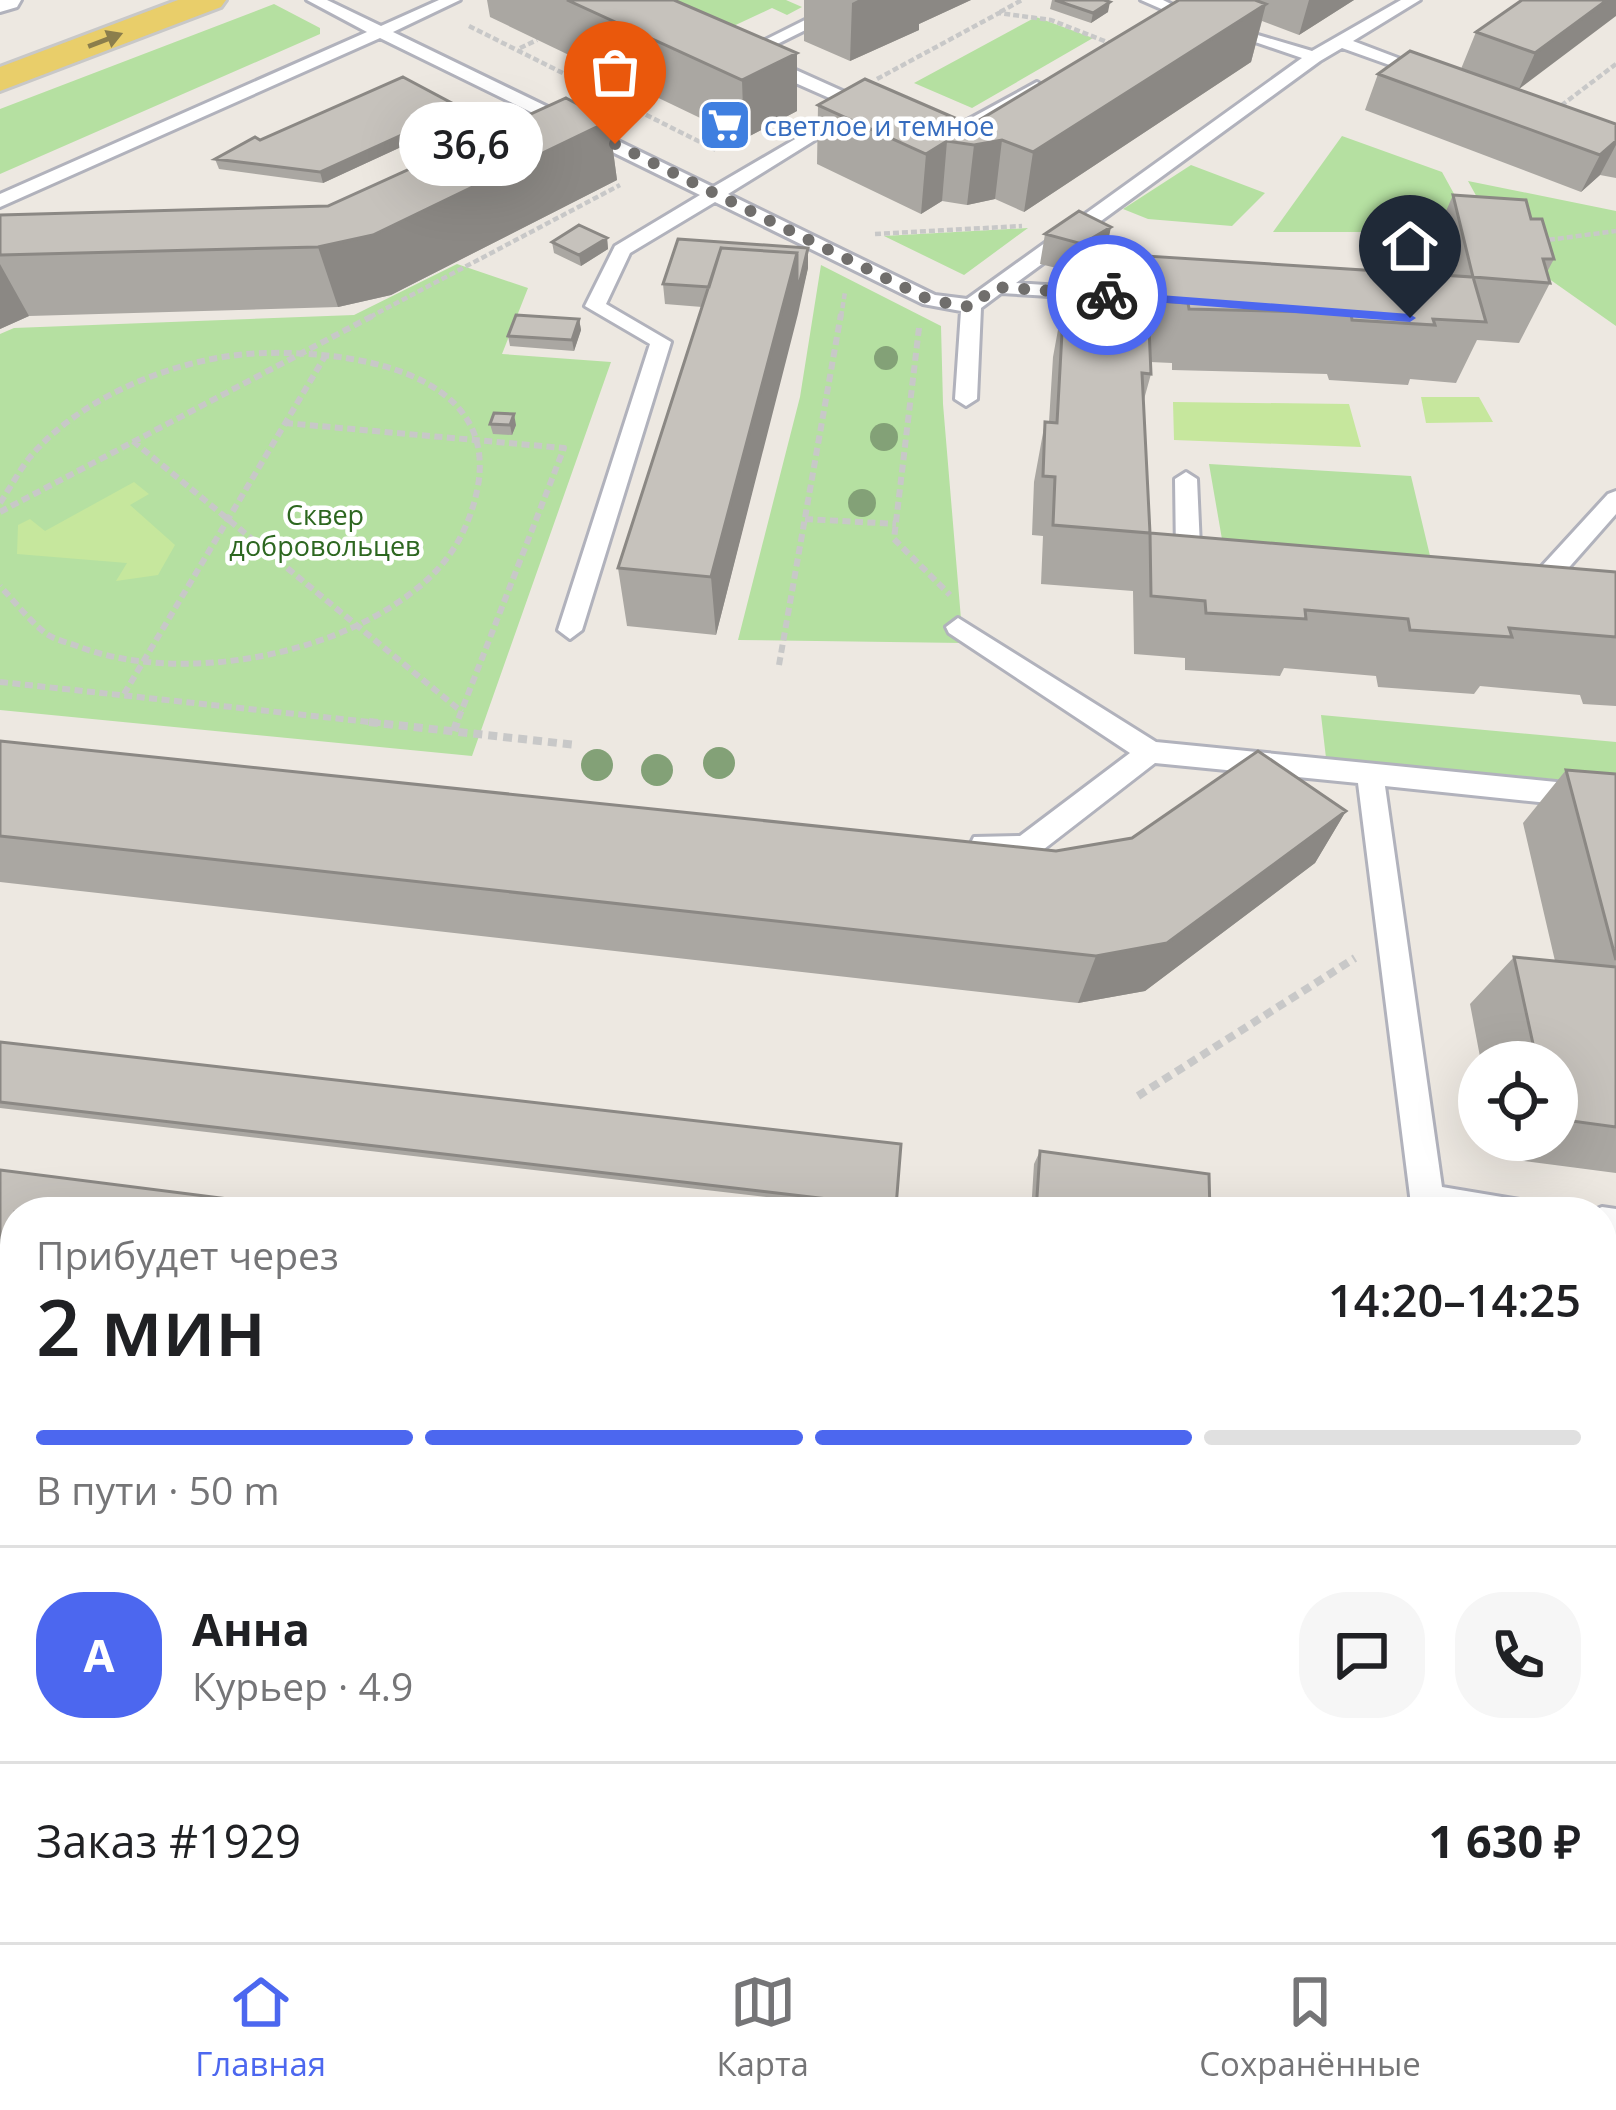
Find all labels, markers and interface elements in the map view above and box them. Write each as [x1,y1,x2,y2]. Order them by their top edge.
pin [564,21.0,666,144]
one-way arrow [87,30,123,49]
icon: bag [582,39,648,105]
supermarket icon: светлое и темное [697,97,753,153]
callout: 36,6 [399,102,543,186]
place label: светлое и темное [764,107,995,144]
text: 36,6 [432,117,510,170]
pin [1359,195,1461,318]
icon: home [1377,213,1443,279]
courier [1047,235,1167,355]
icon: bike [1074,262,1140,328]
park label: Сквер добровольцев [229,496,421,564]
map controls [1458,1041,1578,1161]
button: locate [1458,1041,1578,1161]
text: Прибудет через [36,1228,339,1281]
text: 14:20–14:25 [1328,1269,1581,1330]
text: 2 мин [36,1273,266,1379]
text: В пути · 50 m [36,1463,280,1516]
button: chat [1299,1592,1425,1718]
button: phone [1455,1592,1581,1718]
text: Анна [192,1598,310,1659]
text: А [83,1624,115,1685]
text: Курьер · 4.9 [192,1659,413,1712]
text: Заказ #1929 [36,1810,301,1871]
text: 1 630 ₽ [1429,1810,1581,1871]
tab: Главная [195,1969,326,2086]
tab: Карта [716,1969,809,2086]
tab: Сохранённые [1199,1969,1421,2086]

